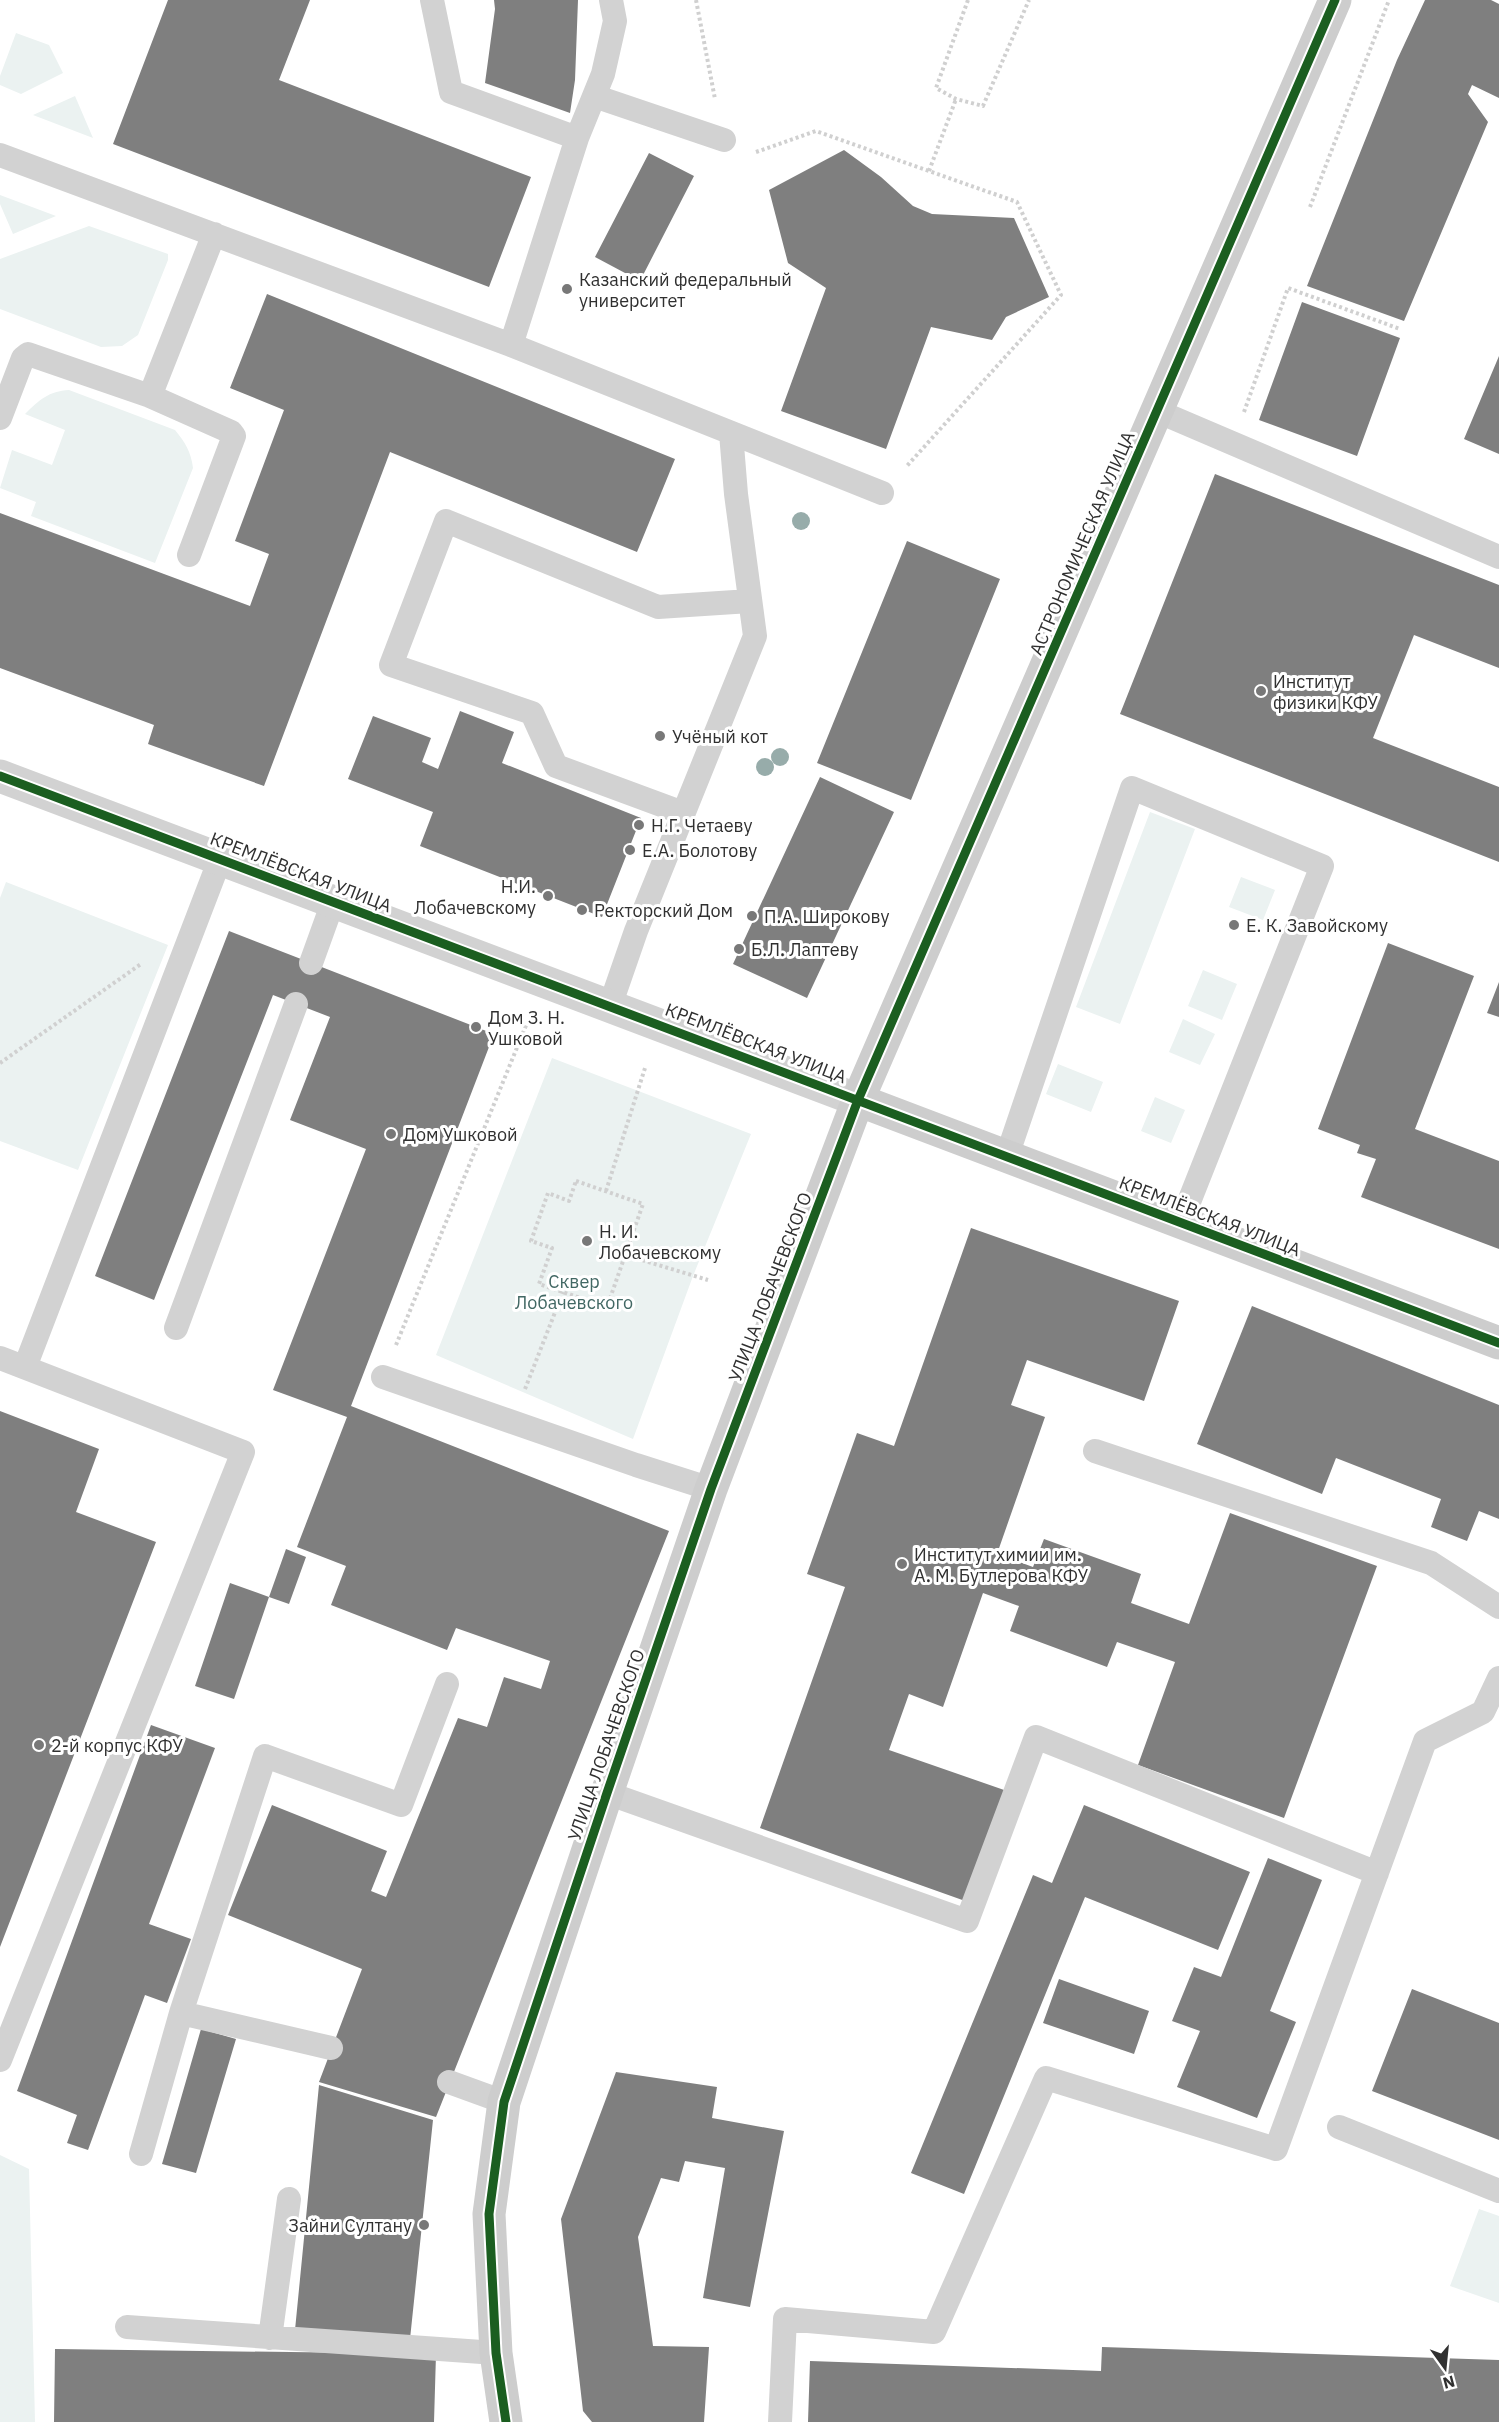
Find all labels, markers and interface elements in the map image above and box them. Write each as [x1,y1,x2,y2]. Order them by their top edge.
place label: Казанский федеральный университет [579,268,792,312]
marker: Казанский федеральный университет [560,282,574,296]
street label: АСТРОНОМИЧЕСКАЯ УЛИЦА [1024,427,1140,658]
place label: Институт физики КФУ [1273,670,1378,714]
marker: Институт физики КФУ [1254,684,1268,698]
place label: Учёный кот [672,725,769,748]
marker: Учёный кот [653,729,667,743]
place label: Н.Г. Четаеву [651,814,753,837]
marker: Н.Г. Четаеву [632,818,646,832]
street label: КРЕМЛЁВСКАЯ УЛИЦА [207,827,395,917]
place label: Е.А. Болотову [642,839,757,862]
marker: Е.А. Болотову [623,843,637,857]
place label: Н.И. Лобачевскому [414,875,536,919]
marker: Н.И. Лобачевскому [541,889,555,903]
place label: Ректорский Дом [594,899,733,922]
marker: Ректорский Дом [575,903,589,917]
place label: П.А. Широкову [764,905,889,928]
marker: П.А. Широкову [745,909,759,923]
place label: Е. К. Завойскому [1246,914,1388,937]
marker: Е. К. Завойскому [1227,918,1241,932]
place label: Б.Л. Лаптеву [751,938,859,961]
marker: Б.Л. Лаптеву [732,942,746,956]
street label: КРЕМЛЁВСКАЯ УЛИЦА [662,998,850,1088]
place label: Дом З. Н. Ушковой [488,1006,565,1050]
marker: Дом З. Н. Ушковой [469,1020,483,1034]
place label: Дом Ушковой [403,1123,518,1146]
marker: Дом Ушковой [384,1127,398,1141]
street label: КРЕМЛЁВСКАЯ УЛИЦА [1116,1171,1304,1261]
street label: УЛИЦА ЛОБАЧЕВСКОГО [723,1189,817,1385]
place label: Н. И. Лобачевскому [599,1220,721,1264]
marker: Н. И. Лобачевскому [580,1234,594,1248]
park label: Сквер Лобачевского [515,1270,633,1314]
place label: Институт химии им. А. М. Бутлерова КФУ [914,1543,1088,1587]
marker: Институт химии им. А. М. Бутлерова КФУ [895,1557,909,1571]
street label: УЛИЦА ЛОБАЧЕВСКОГО [562,1646,650,1844]
place label: 2-й корпус КФУ [51,1734,183,1757]
marker: 2-й корпус КФУ [32,1738,46,1752]
place label: Зайни Султану [288,2214,412,2237]
marker: Зайни Султану [417,2218,431,2232]
north arrow [1415,2338,1475,2398]
text: N [1441,2371,1457,2394]

